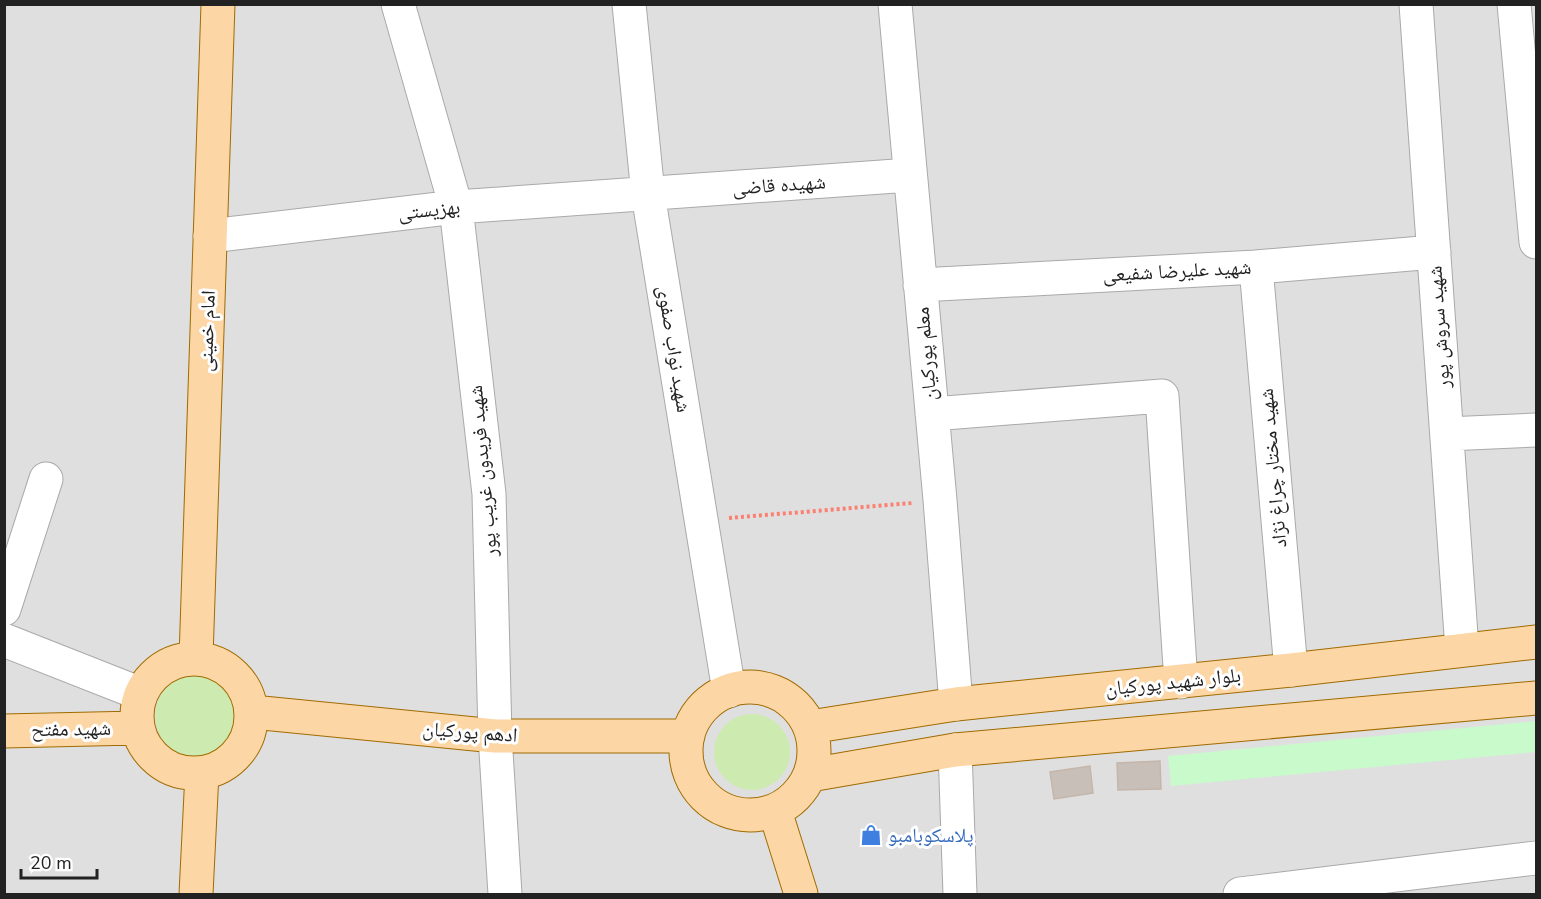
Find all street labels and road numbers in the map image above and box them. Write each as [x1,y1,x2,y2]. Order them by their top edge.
street label: شهیده قاضی [731,168,827,202]
street label: بهزیستی [397,193,461,227]
street label: شهید علیرضا شفیعی [1102,254,1252,288]
street label: شهید سروش پور [1421,265,1457,390]
street label: شهید نواب صفوی [651,284,697,414]
street label: امام خمینی [192,290,222,372]
street label: معلم پورکیان [908,306,944,402]
street label: شهید فریدون غریب پور [462,384,504,559]
street label: شهید مختار چراغ نژاد [1253,387,1293,549]
street label: بلوار شهید پورکیان [1104,661,1242,703]
street label: شهید مفتح [31,715,111,743]
street label: ادهم پورکیان [422,715,518,749]

